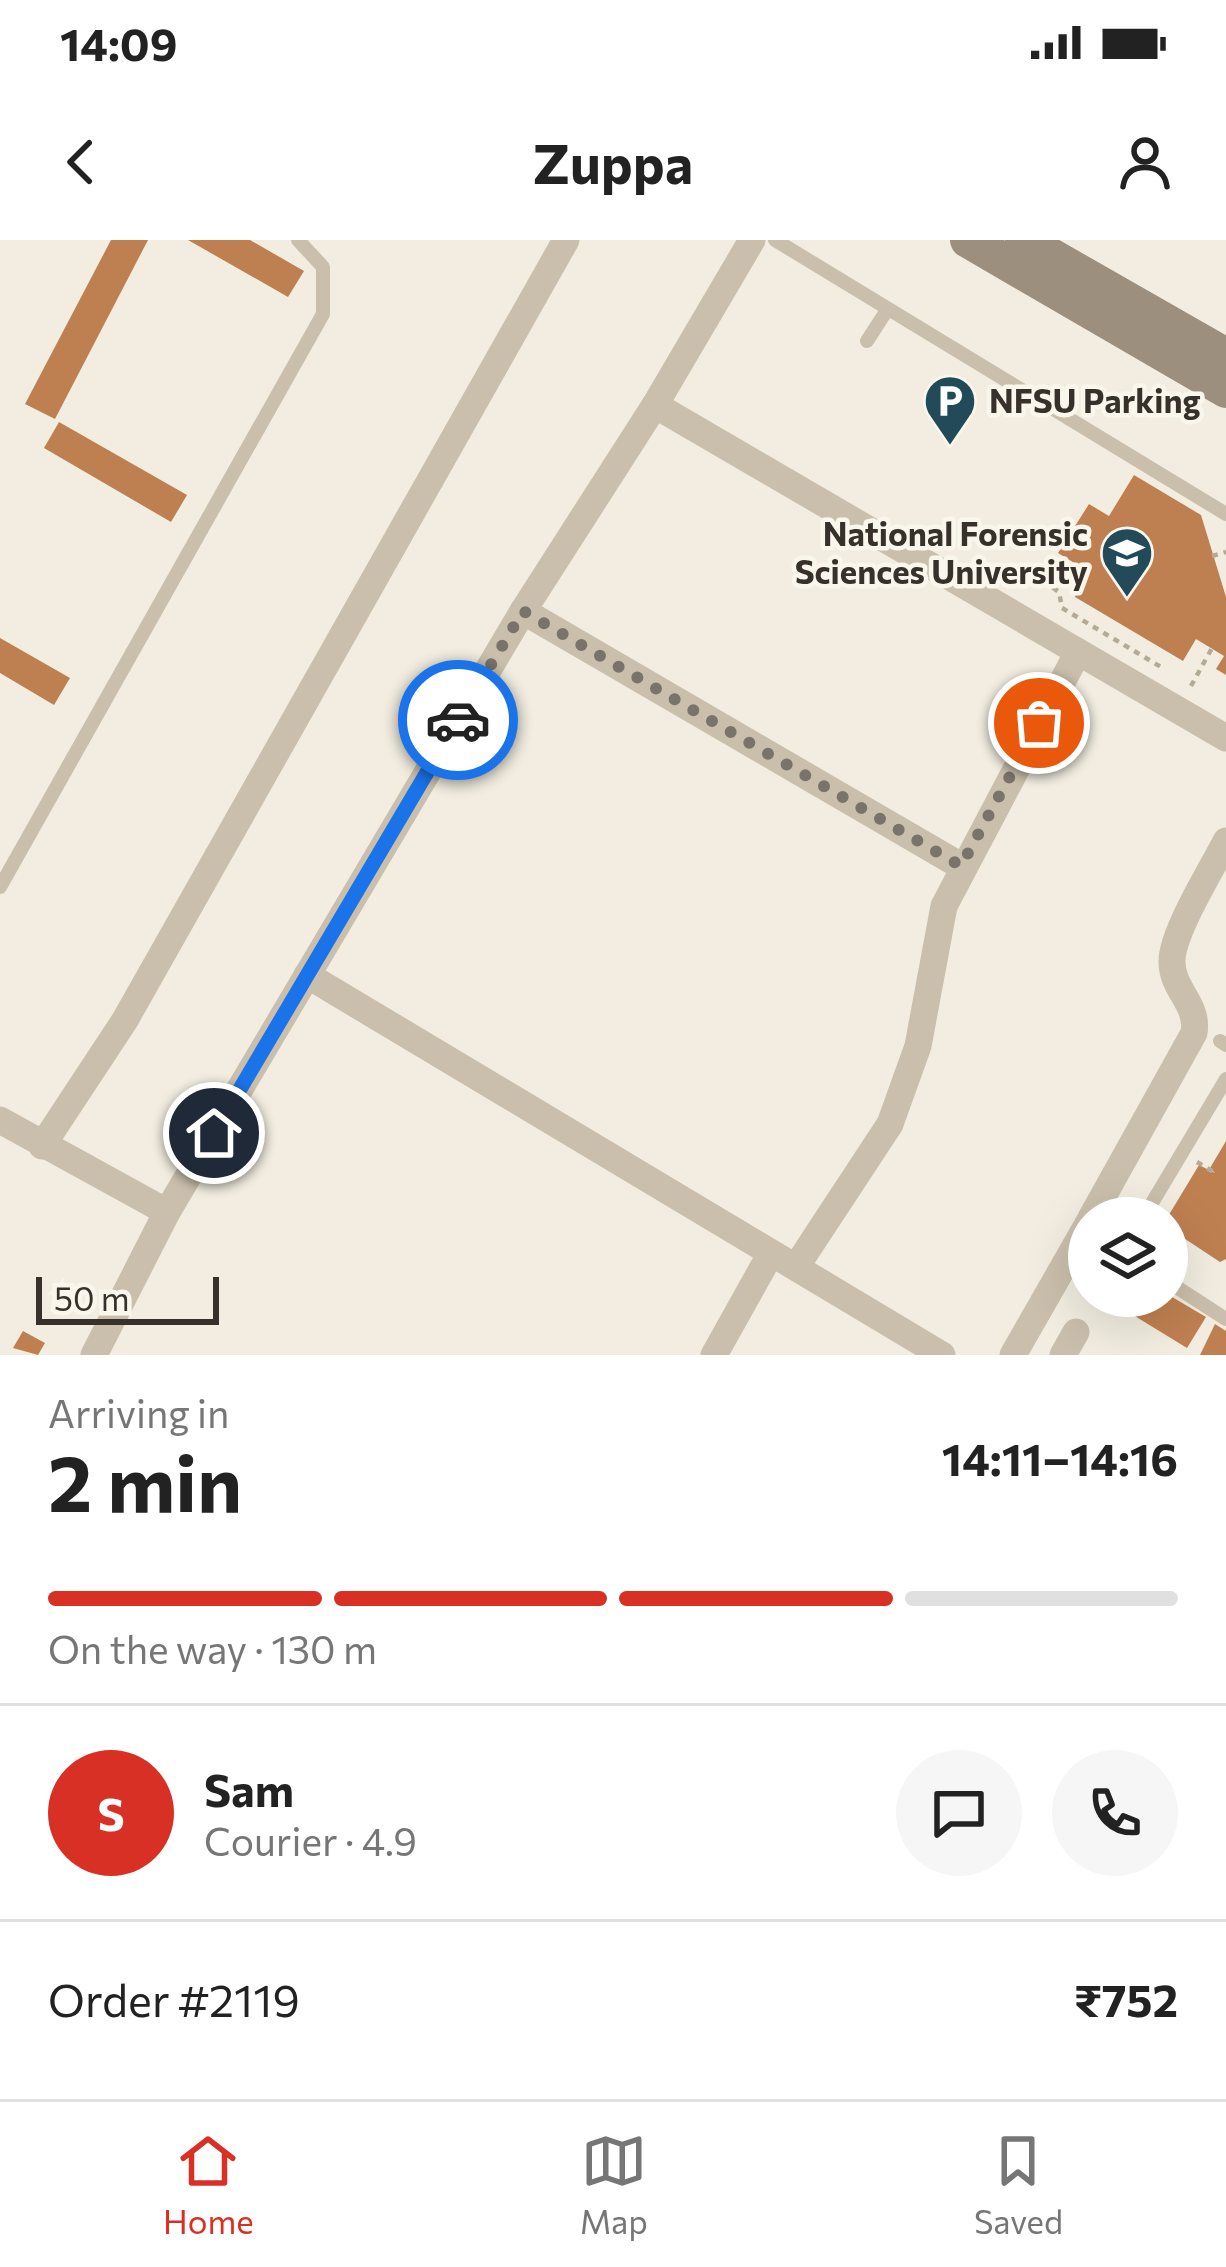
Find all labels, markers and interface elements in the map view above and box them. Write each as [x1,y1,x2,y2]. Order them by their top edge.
text: 14:09 [60,15,178,70]
icon: back [48,129,114,195]
text: Zuppa [533,129,693,195]
icon: person [1112,129,1178,195]
parking icon: NFSU Parking [922,373,978,447]
place label: NFSU Parking [989,379,1201,420]
place label: National Forensic Sciences University [795,512,1088,591]
school or university icon: National Forensic Sciences University [1099,525,1155,599]
courier [398,660,518,780]
pin [988,672,1090,774]
icon: car [425,687,491,753]
icon: bag [1006,690,1072,756]
pin [163,1082,265,1184]
icon: home [181,1100,247,1166]
map controls [1068,1197,1188,1317]
button: layers [1068,1197,1188,1317]
scale bar [36,1271,219,1324]
text: 50 m [54,1277,130,1318]
text: Arriving in [48,1388,229,1436]
text: 14:11–14:16 [942,1430,1178,1485]
text: 2 min [48,1433,242,1528]
text: On the way · 130 m [48,1624,377,1672]
button: chat [896,1750,1022,1876]
button: phone [1052,1750,1178,1876]
text: Sam [204,1761,294,1816]
text: S [97,1785,125,1840]
text: Courier · 4.9 [204,1816,417,1864]
text: Order #2119 [48,1971,300,2026]
text: ₹752 [1074,1971,1178,2026]
tab: Home [163,2128,254,2241]
tab: Map [580,2128,648,2241]
tab: Saved [974,2128,1063,2241]

